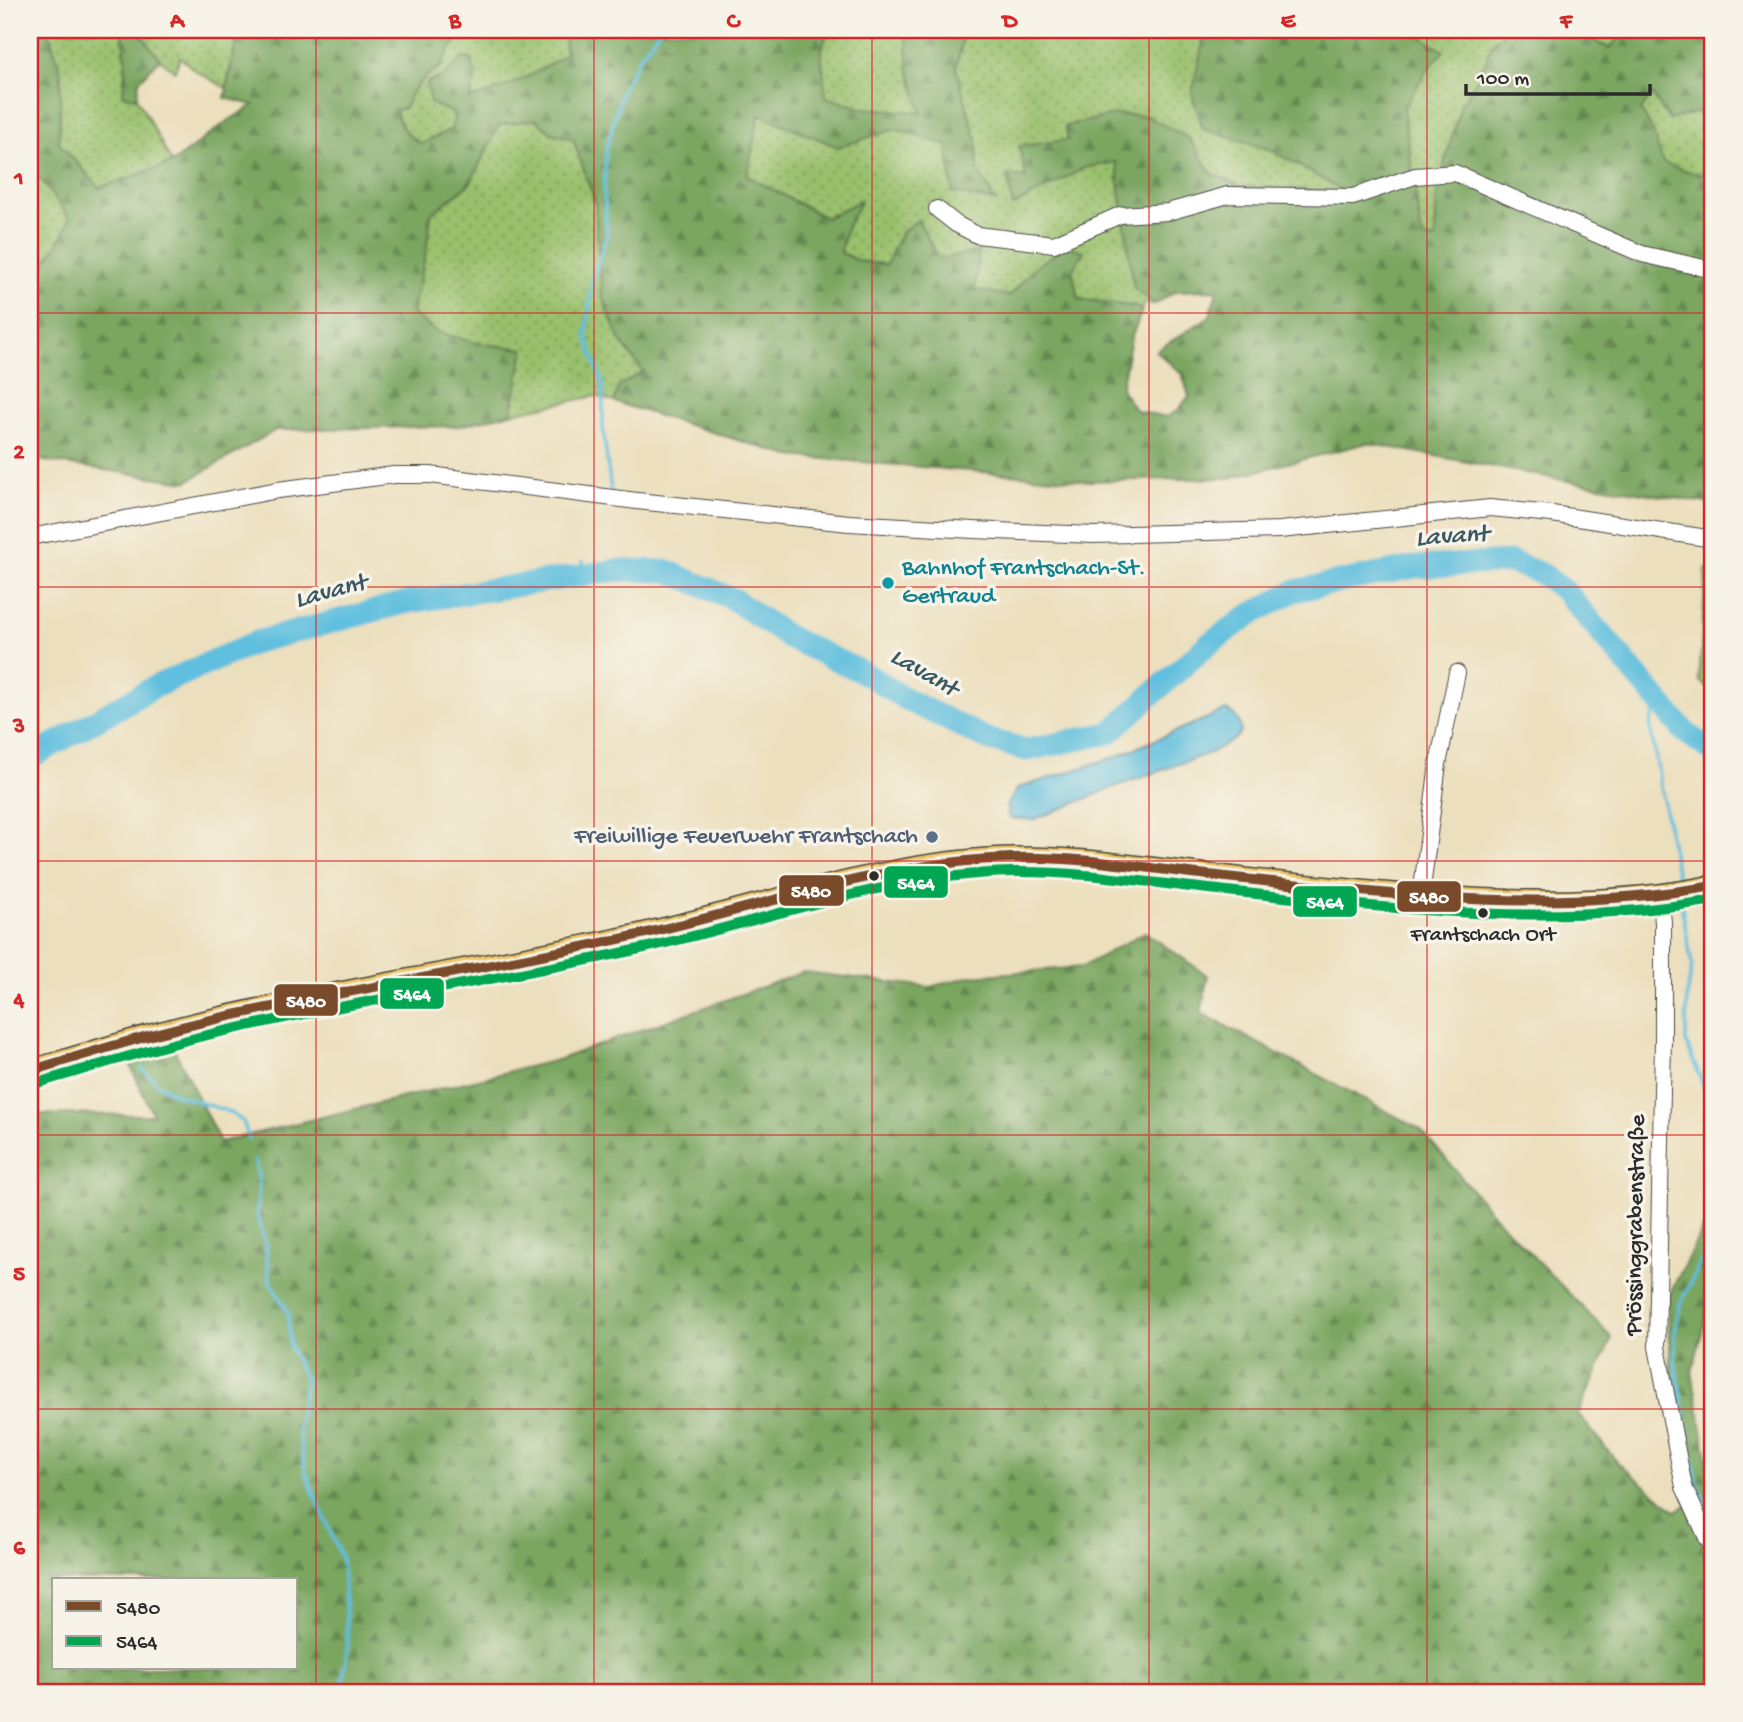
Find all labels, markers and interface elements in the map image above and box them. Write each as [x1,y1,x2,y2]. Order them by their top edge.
text: A [169,9,185,36]
text: B [448,9,462,36]
text: C [727,9,742,36]
text: D [1001,9,1019,36]
text: E [1281,9,1297,36]
text: F [1559,9,1574,36]
scale bar [1466,52,1650,96]
text: 100 m [1476,68,1529,93]
text: 1 [13,166,24,193]
text: 2 [13,440,25,467]
water label: Lavant [1415,520,1494,556]
place label: Bahnhof Frantschach-St. Gertraud [901,555,1146,612]
water label: Lavant [292,567,374,617]
marker: Bahnhof Frantschach-St. Gertraud [880,575,896,591]
water label: Lavant [884,642,966,708]
text: 3 [12,714,25,741]
place label: Freiwillige Feuerwehr Frantschach [573,823,918,852]
marker: Freiwillige Feuerwehr Frantschach [924,829,940,845]
line badge: 5464 [883,865,949,899]
unlabelled marker [867,869,881,883]
line badge: 5480 [778,874,845,907]
text: 5464 [897,874,936,897]
line badge: 5480 [1396,880,1462,913]
text: 5480 [791,882,831,905]
line badge: 5464 [1292,885,1358,918]
text: 5480 [1409,888,1449,911]
text: 5464 [1306,893,1345,916]
marker: Frantschach Ort [1476,906,1490,920]
place label: Frantschach Ort [1410,923,1557,949]
line badge: 5464 [379,977,445,1010]
line badge: 5480 [273,983,339,1017]
text: 5464 [393,985,432,1008]
text: 4 [13,988,25,1015]
text: 5480 [286,992,326,1015]
street label: Prössinggrabenstraße [1621,1113,1653,1337]
text: 5 [13,1262,25,1289]
text: 6 [13,1536,26,1563]
legend [52,1578,298,1670]
text: 5480 [116,1598,160,1623]
text: 5464 [116,1632,158,1657]

